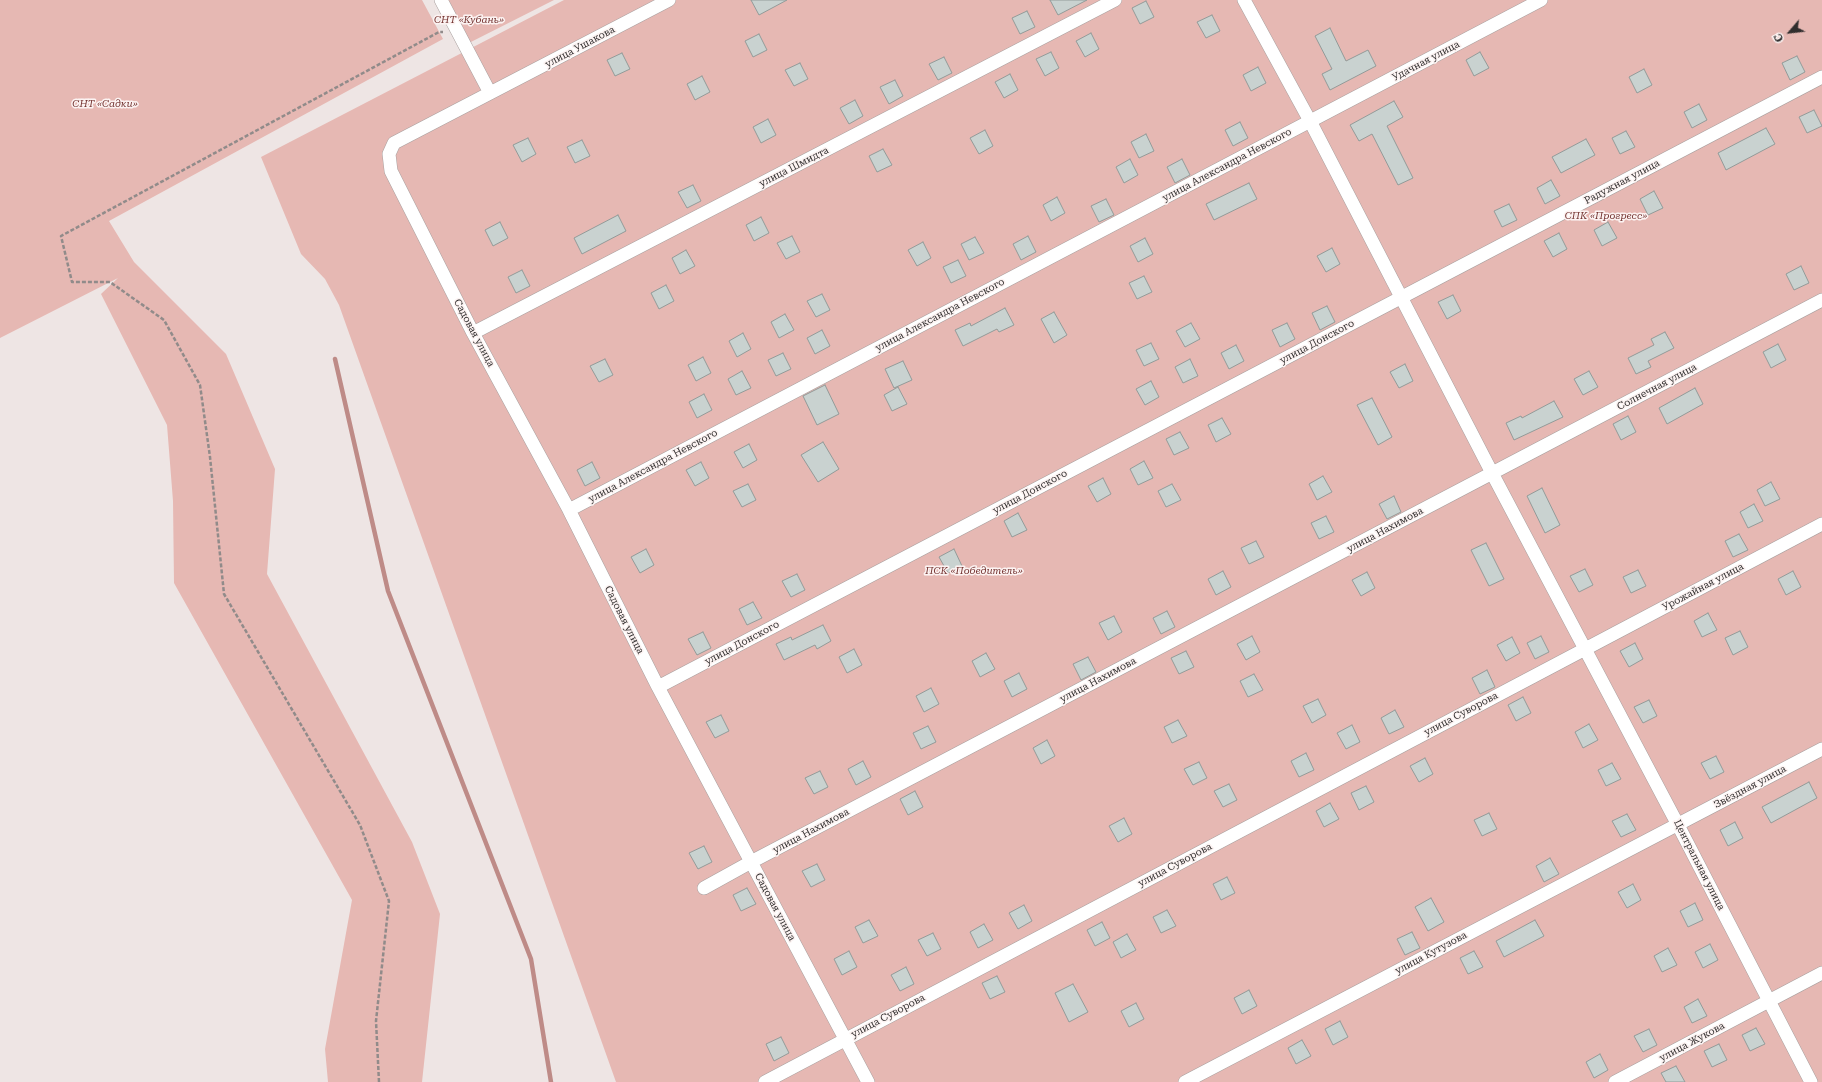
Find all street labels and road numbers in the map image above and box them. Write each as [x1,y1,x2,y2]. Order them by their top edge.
street label: улица Ушакова [543,24,617,70]
street label: Удачная улица [1390,38,1462,84]
street label: улица Александра Невского [1160,126,1294,204]
street label: улица Шмидта [757,144,831,190]
street label: Радужная улица [1582,157,1662,207]
street label: улица Александра Невского [873,276,1007,354]
street label: Садовая улица [451,297,497,369]
street label: улица Донского [1278,317,1356,367]
street label: Солнечная улица [1615,361,1699,413]
street label: улица Александра Невского [586,427,720,505]
street label: улица Донского [991,467,1069,517]
street label: улица Нахимова [1345,505,1425,555]
street label: Урожайная улица [1660,561,1746,613]
street label: Садовая улица [602,584,646,656]
street label: улица Донского [703,618,781,668]
street label: улица Нахимова [1058,655,1138,705]
street label: улица Суворова [1422,690,1500,738]
street label: Звёздная улица [1712,763,1788,811]
street label: улица Нахимова [771,806,851,856]
street label: Центральная улица [1671,818,1727,912]
street label: улица Суворова [1136,841,1214,889]
street label: Садовая улица [752,871,798,943]
street label: улица Кутузова [1393,929,1469,977]
street label: улица Суворова [849,992,927,1040]
street label: улица Жукова [1657,1020,1727,1064]

